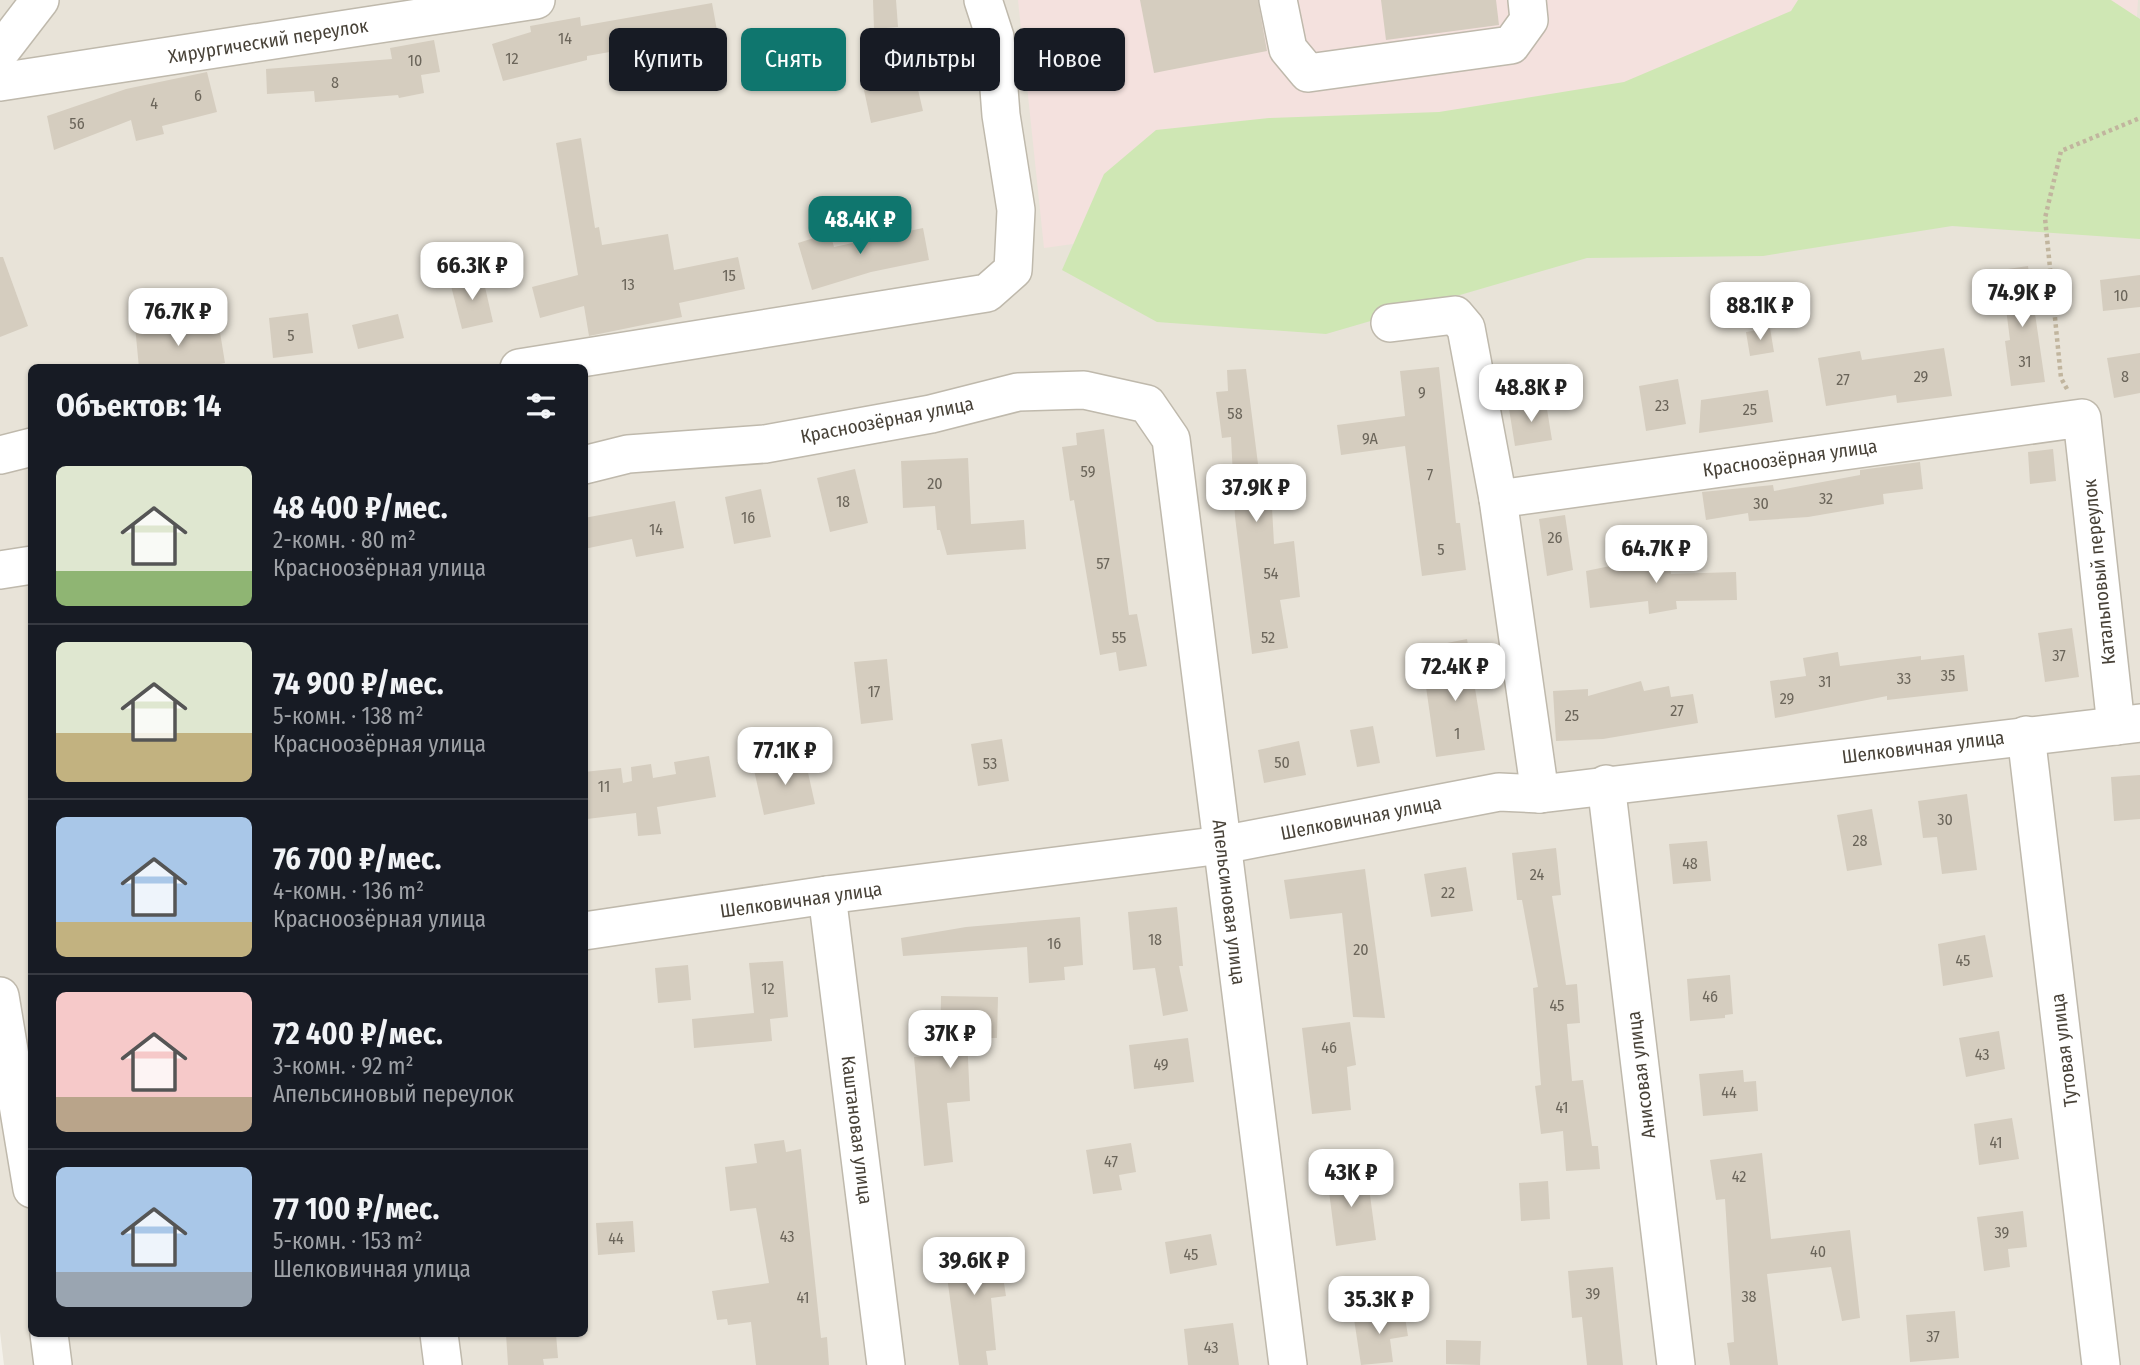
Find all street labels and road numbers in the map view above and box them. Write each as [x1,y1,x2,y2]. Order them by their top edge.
street label: Хирургический переулок [166,14,370,68]
street label: Красноозёрная улица [798,392,976,448]
street label: Красноозёрная улица [1701,434,1879,482]
street label: Катальповый переулок [2078,478,2120,666]
street label: Шелковичная улица [1840,726,2006,768]
street label: Шелковичная улица [1279,791,1443,845]
street label: Апельсиновая улица [1207,818,1251,986]
street label: Шелковичная улица [718,877,884,923]
street label: Тутовая улица [2046,992,2082,1108]
street label: Анисовая улица [1622,1010,1660,1140]
street label: Каштановая улица [836,1054,878,1206]

